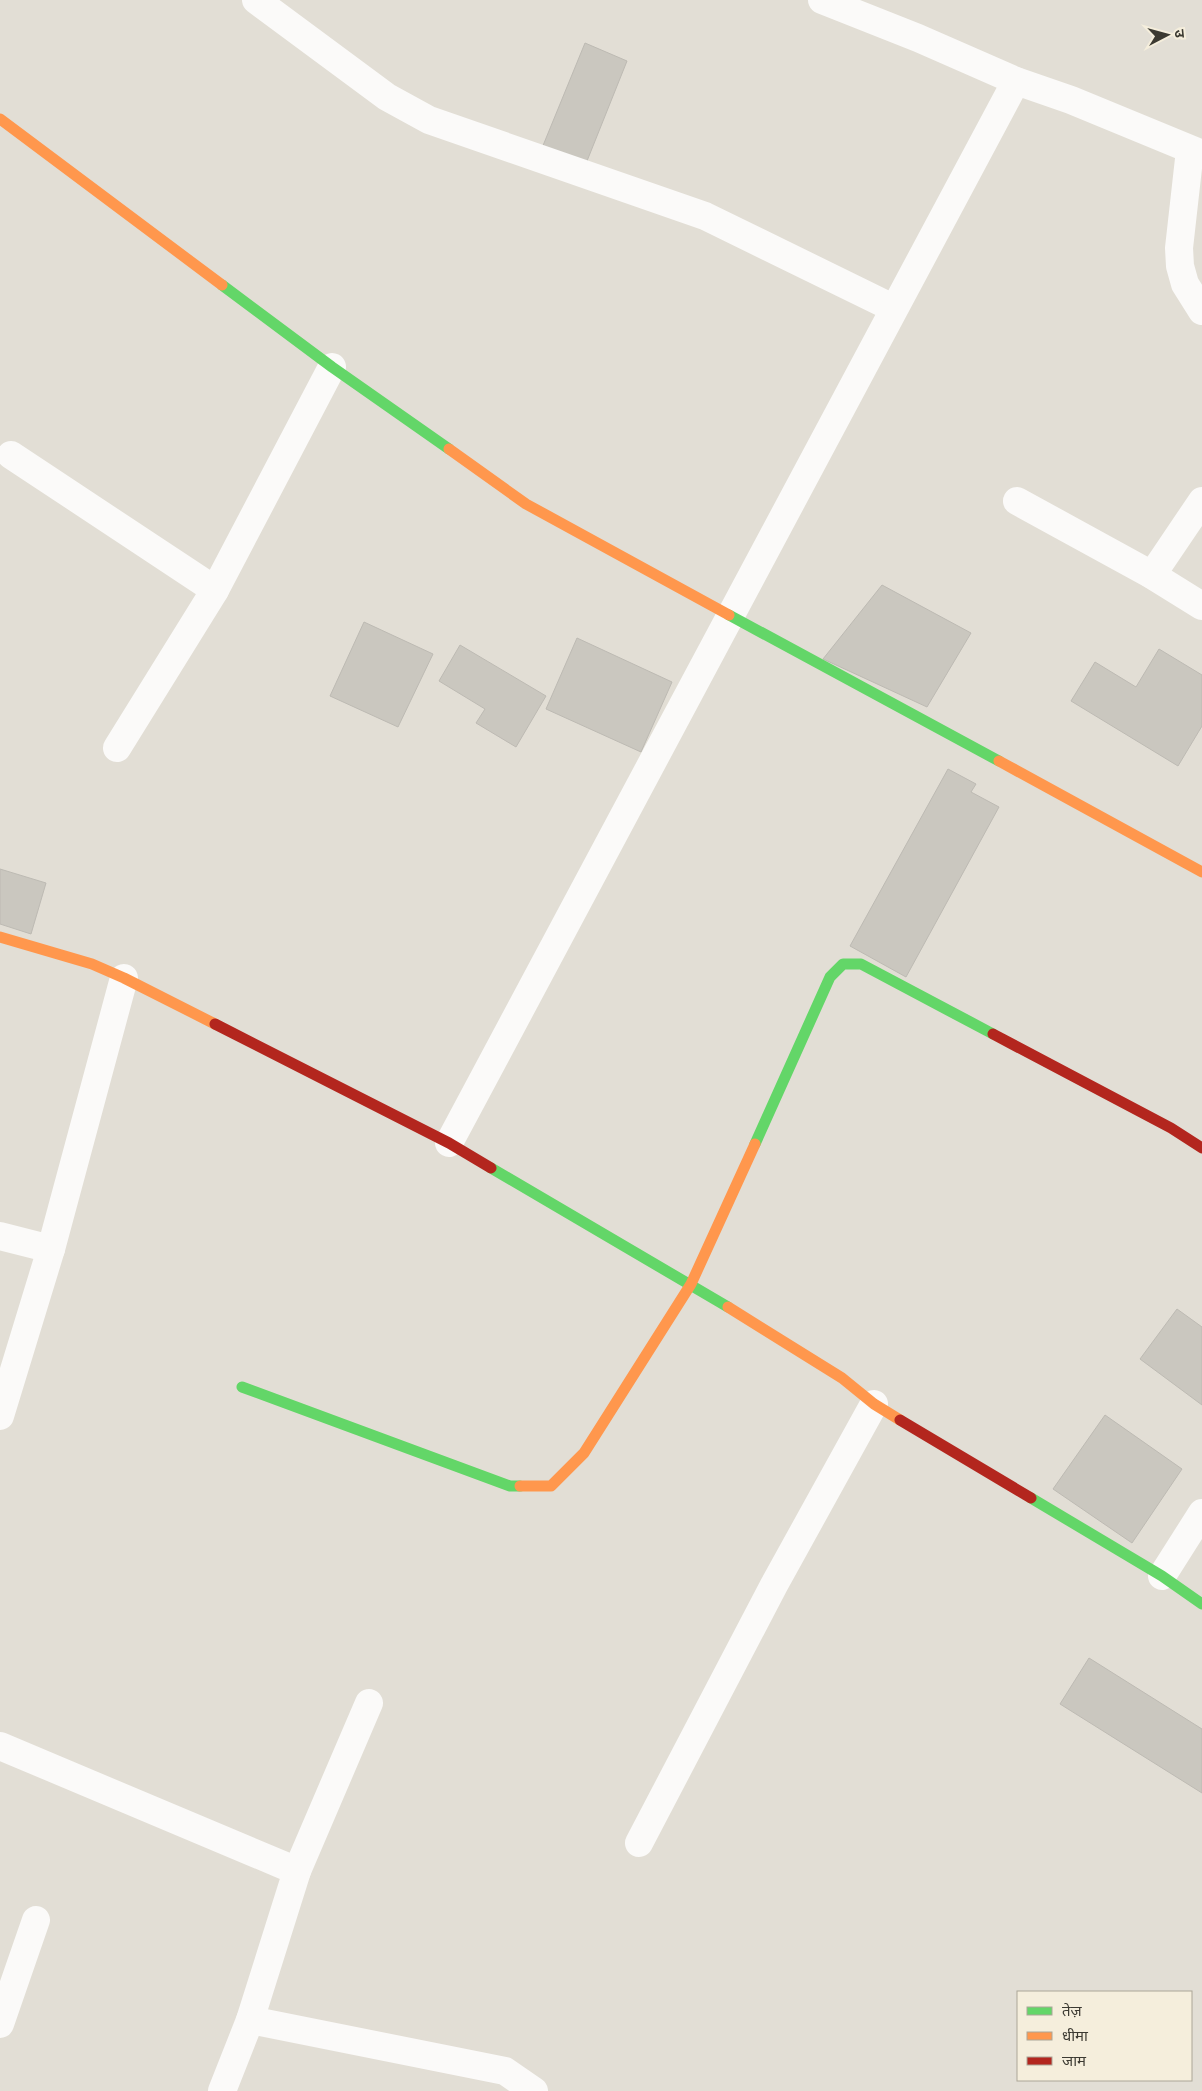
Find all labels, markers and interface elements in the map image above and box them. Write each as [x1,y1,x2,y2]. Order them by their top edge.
north arrow [1142,10,1192,60]
text: उ [1171,29,1189,39]
legend [1017,1991,1192,2081]
text: तेज़ [1062,2001,1083,2020]
text: धीमा [1062,2026,1089,2045]
text: जाम [1062,2051,1087,2070]

